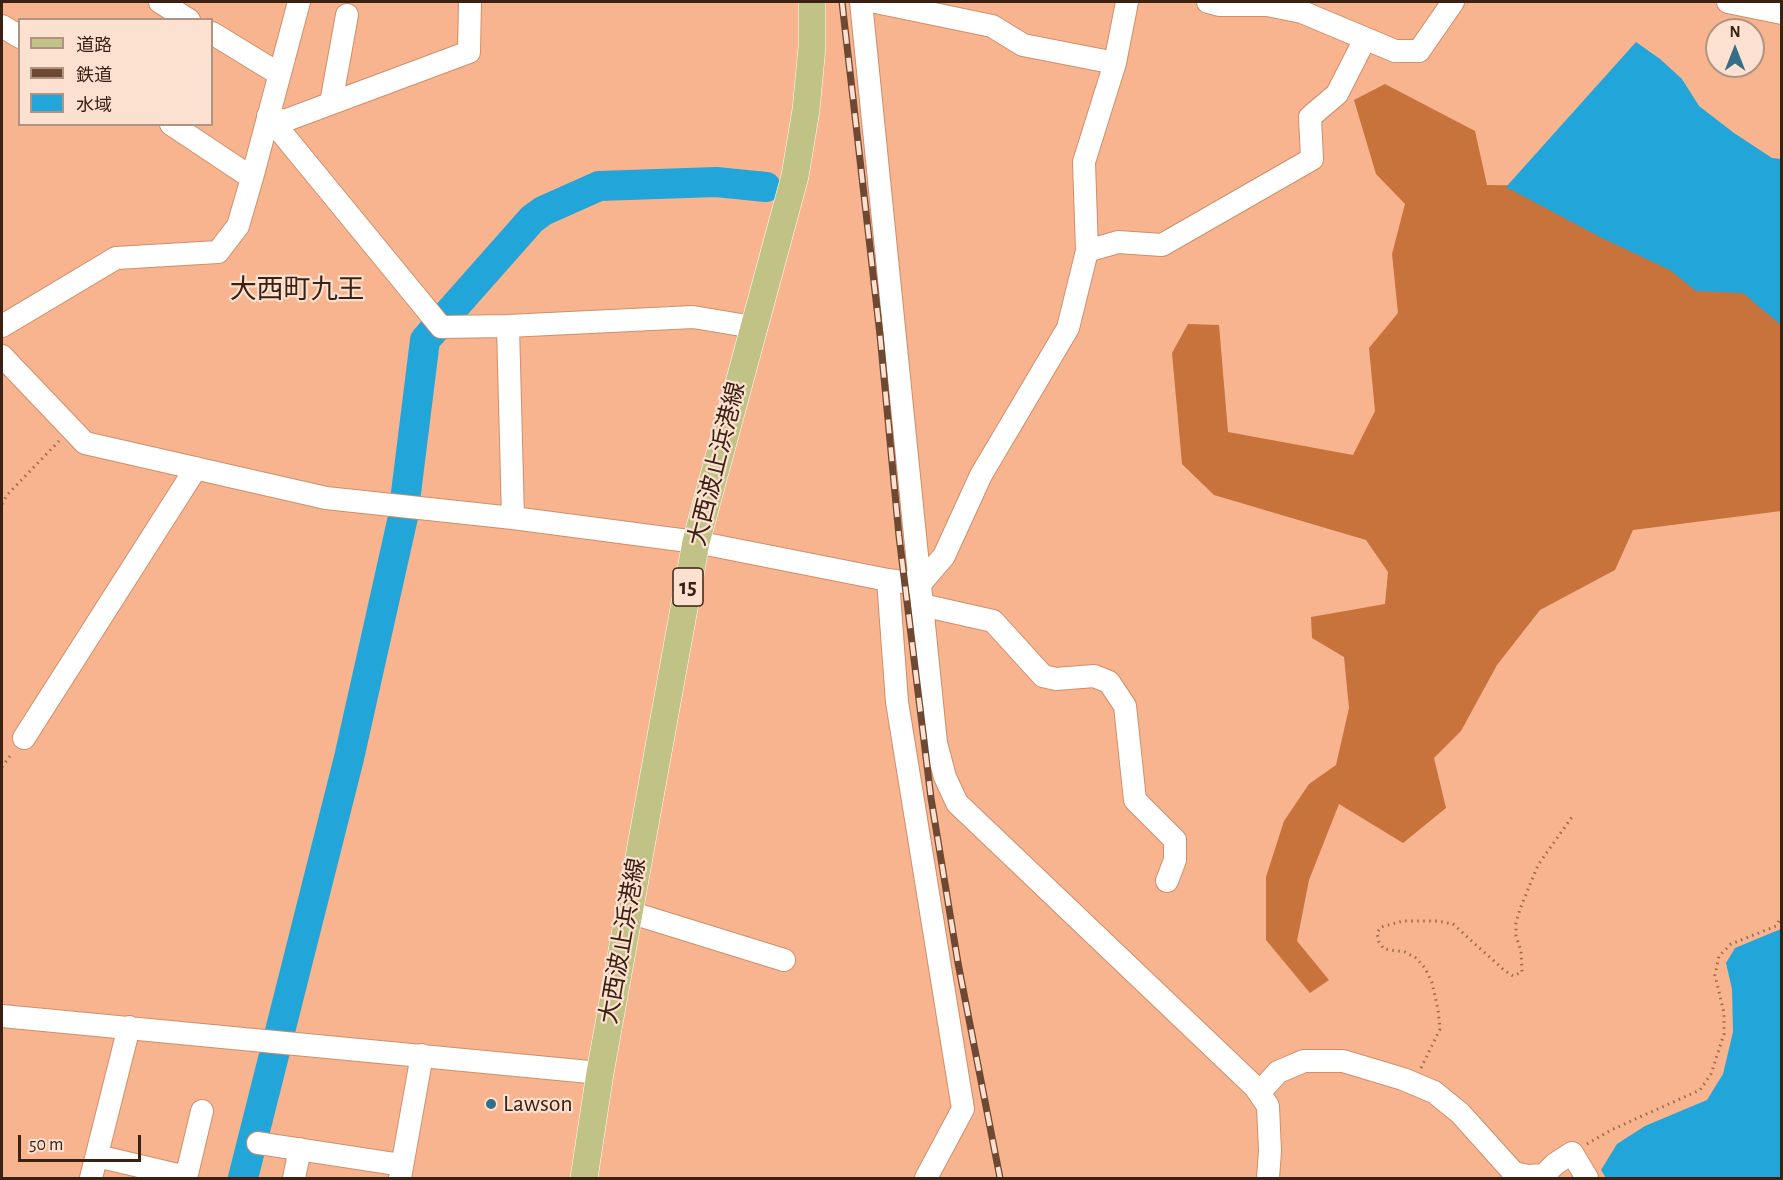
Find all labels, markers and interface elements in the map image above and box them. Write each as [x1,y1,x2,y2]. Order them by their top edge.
legend [18,18,213,126]
north arrow [1705,18,1765,78]
text: N [1729,24,1741,40]
text: 道路 [76,37,112,55]
text: 鉄道 [76,67,112,85]
text: 水域 [76,97,112,115]
district label: 大西町九王 [230,274,364,306]
street label: 大西波止浜港線 [683,379,751,549]
road number: 15 [673,568,703,606]
street label: 大西波止浜港線 [594,856,652,1026]
place label: Lawson [503,1090,573,1118]
marker: Lawson [484,1097,498,1111]
scale bar [21,1123,144,1161]
text: 50 m [29,1136,63,1154]

